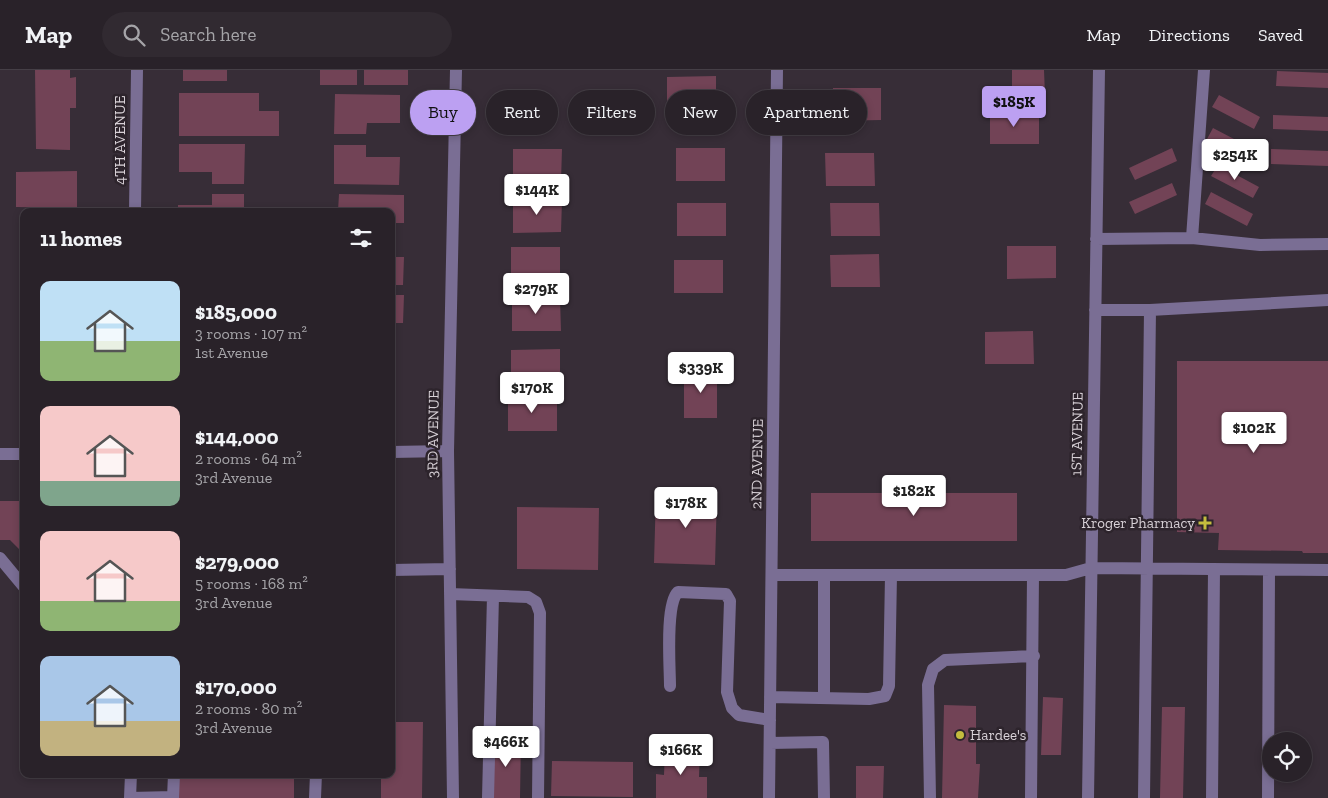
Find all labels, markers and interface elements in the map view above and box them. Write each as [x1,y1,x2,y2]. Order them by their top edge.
search box [102,12,452,57]
text: Map [25,20,72,49]
icon: search [120,21,148,49]
text: Search here [160,23,257,46]
text: Map [1086,24,1121,46]
text: Directions [1149,24,1230,46]
text: Saved [1258,24,1303,46]
pin: $185K [979,85,1049,128]
chip: Buy [410,90,476,135]
chip: Rent [486,90,558,135]
chip: Filters [568,90,655,135]
chip: New [665,90,736,135]
chip: Apartment [746,90,867,135]
text: $185K [993,92,1035,111]
street label: 4TH AVENUE [111,95,129,185]
pin: $254K [1200,138,1270,181]
text: $254K [1213,145,1257,164]
pin: $144K [502,174,572,216]
text: $144K [515,180,559,199]
icon: filters [347,224,375,252]
text: 11 homes [40,226,122,251]
pin: $279K [501,272,571,315]
text: $279K [514,279,558,298]
text: $185,000 [195,299,277,324]
icon: home [80,301,140,361]
text: 3 rooms · 107 m² [195,324,307,343]
text: 1st Avenue [195,343,268,362]
pin: $339K [666,352,736,394]
text: $339K [679,358,723,377]
pin: $170K [497,372,567,414]
text: $170K [511,378,553,397]
street label: 3RD AVENUE [423,390,443,478]
street label: 1ST AVENUE [1067,392,1087,476]
pin: $102K [1219,412,1289,454]
text: $102K [1233,418,1275,437]
street label: 2ND AVENUE [747,419,767,509]
text: $144,000 [195,424,279,449]
icon: home [80,426,140,486]
text: 2 rooms · 64 m² [195,449,302,468]
text: 3rd Avenue [195,468,272,487]
pin: $182K [879,474,949,517]
text: $182K [893,481,935,500]
pin: $178K [651,486,721,529]
text: $178K [665,493,707,512]
place label: Kroger Pharmacy [1081,514,1195,532]
marker: Kroger Pharmacy [1199,517,1211,529]
text: $279,000 [195,549,279,574]
icon: home [80,551,140,611]
text: 5 rooms · 168 m² [195,574,308,593]
text: 3rd Avenue [195,593,272,612]
text: $170,000 [195,674,277,699]
icon: home [80,676,140,736]
text: 2 rooms · 80 m² [195,699,302,718]
text: 3rd Avenue [195,718,272,737]
pin: $466K [471,726,541,768]
place label: Hardee's [970,726,1026,744]
marker: Hardee's [954,729,966,741]
text: $466K [484,732,528,751]
map controls [1262,732,1312,782]
button: locate [1262,732,1312,782]
pin: $166K [646,734,716,776]
text: $166K [660,740,702,759]

